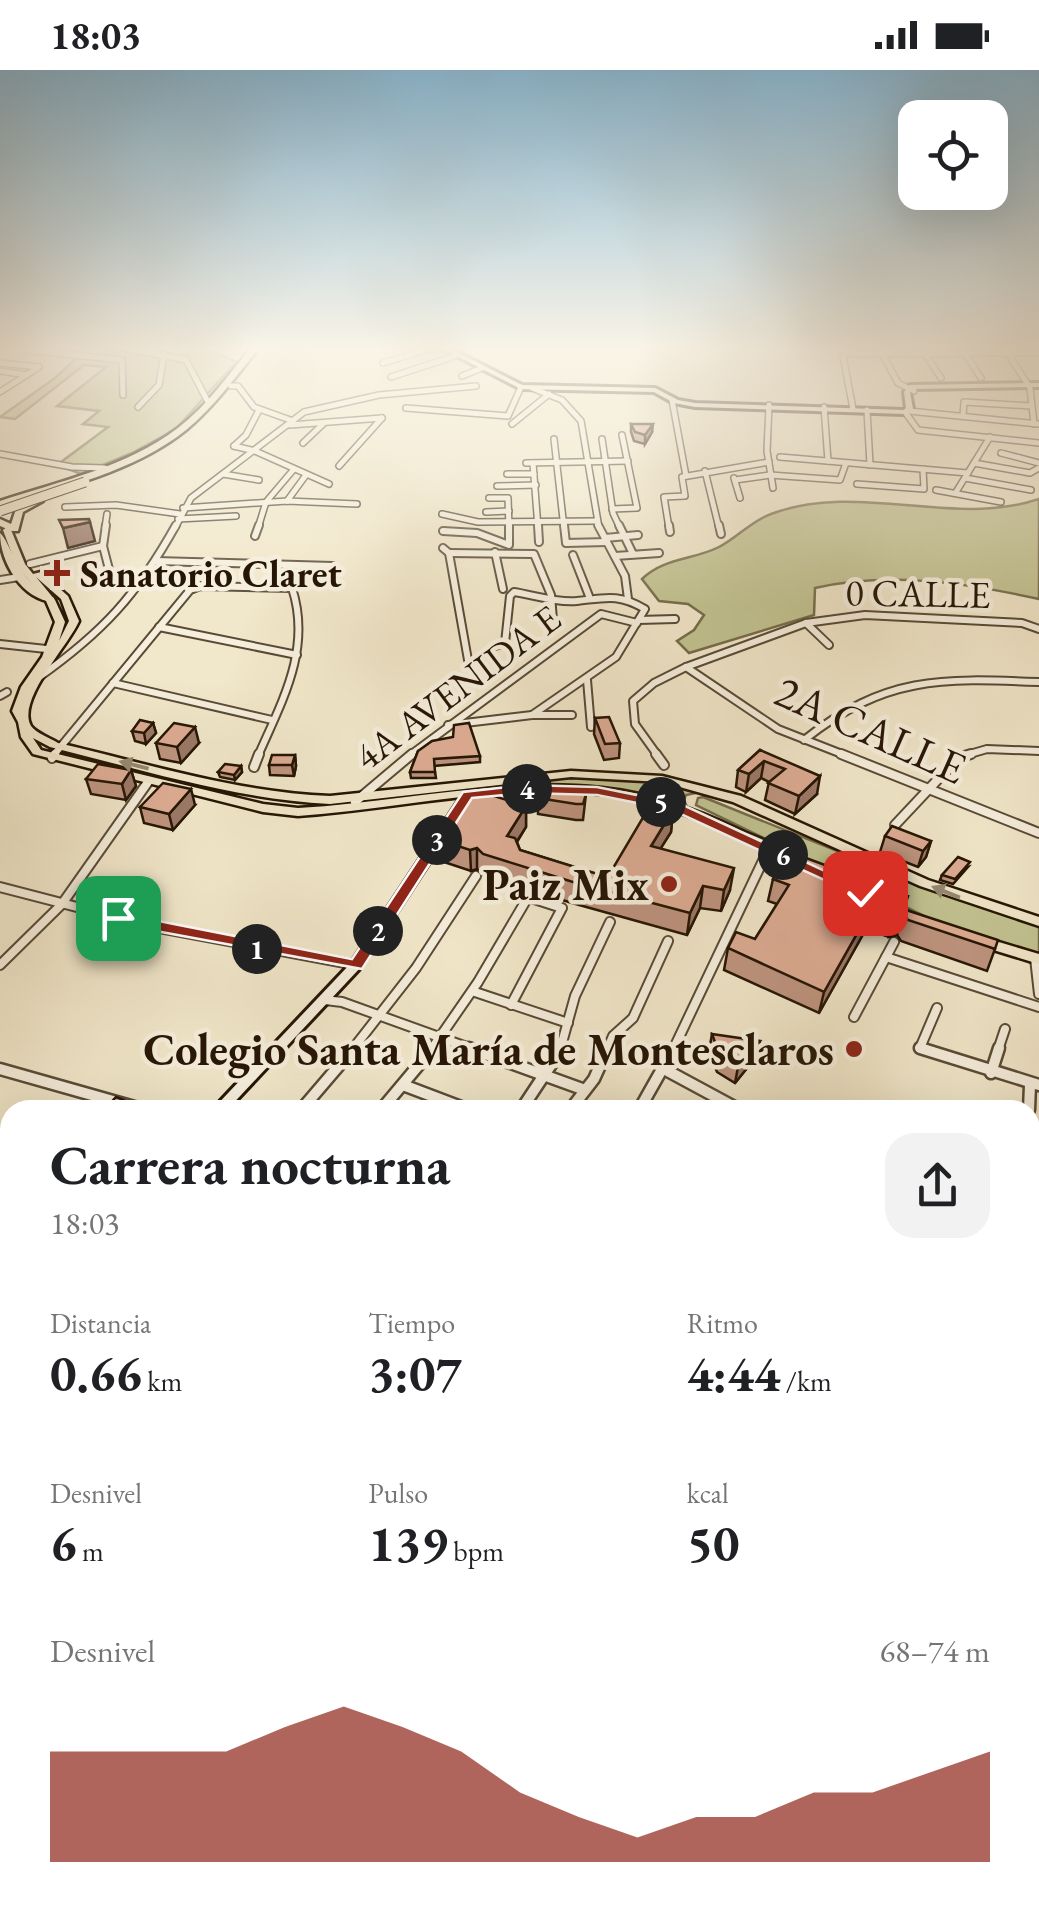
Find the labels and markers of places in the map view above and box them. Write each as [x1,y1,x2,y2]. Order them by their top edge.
place label: Sanatorio Claret [80,549,342,598]
marker: Sanatorio Claret [44,560,70,586]
pin: 4 [502,764,552,814]
pin: 5 [636,777,686,827]
pin: 3 [412,815,462,865]
pin: 6 [758,830,808,880]
pin [823,851,908,936]
place label: Paiz Mix [482,855,649,913]
marker: Paiz Mix [658,873,680,895]
pin [76,876,161,961]
pin: 2 [353,906,403,956]
pin: 1 [232,924,282,974]
place label: Colegio Santa María de Montesclaros [143,1020,834,1079]
marker: Colegio Santa María de Montesclaros [843,1038,865,1060]

